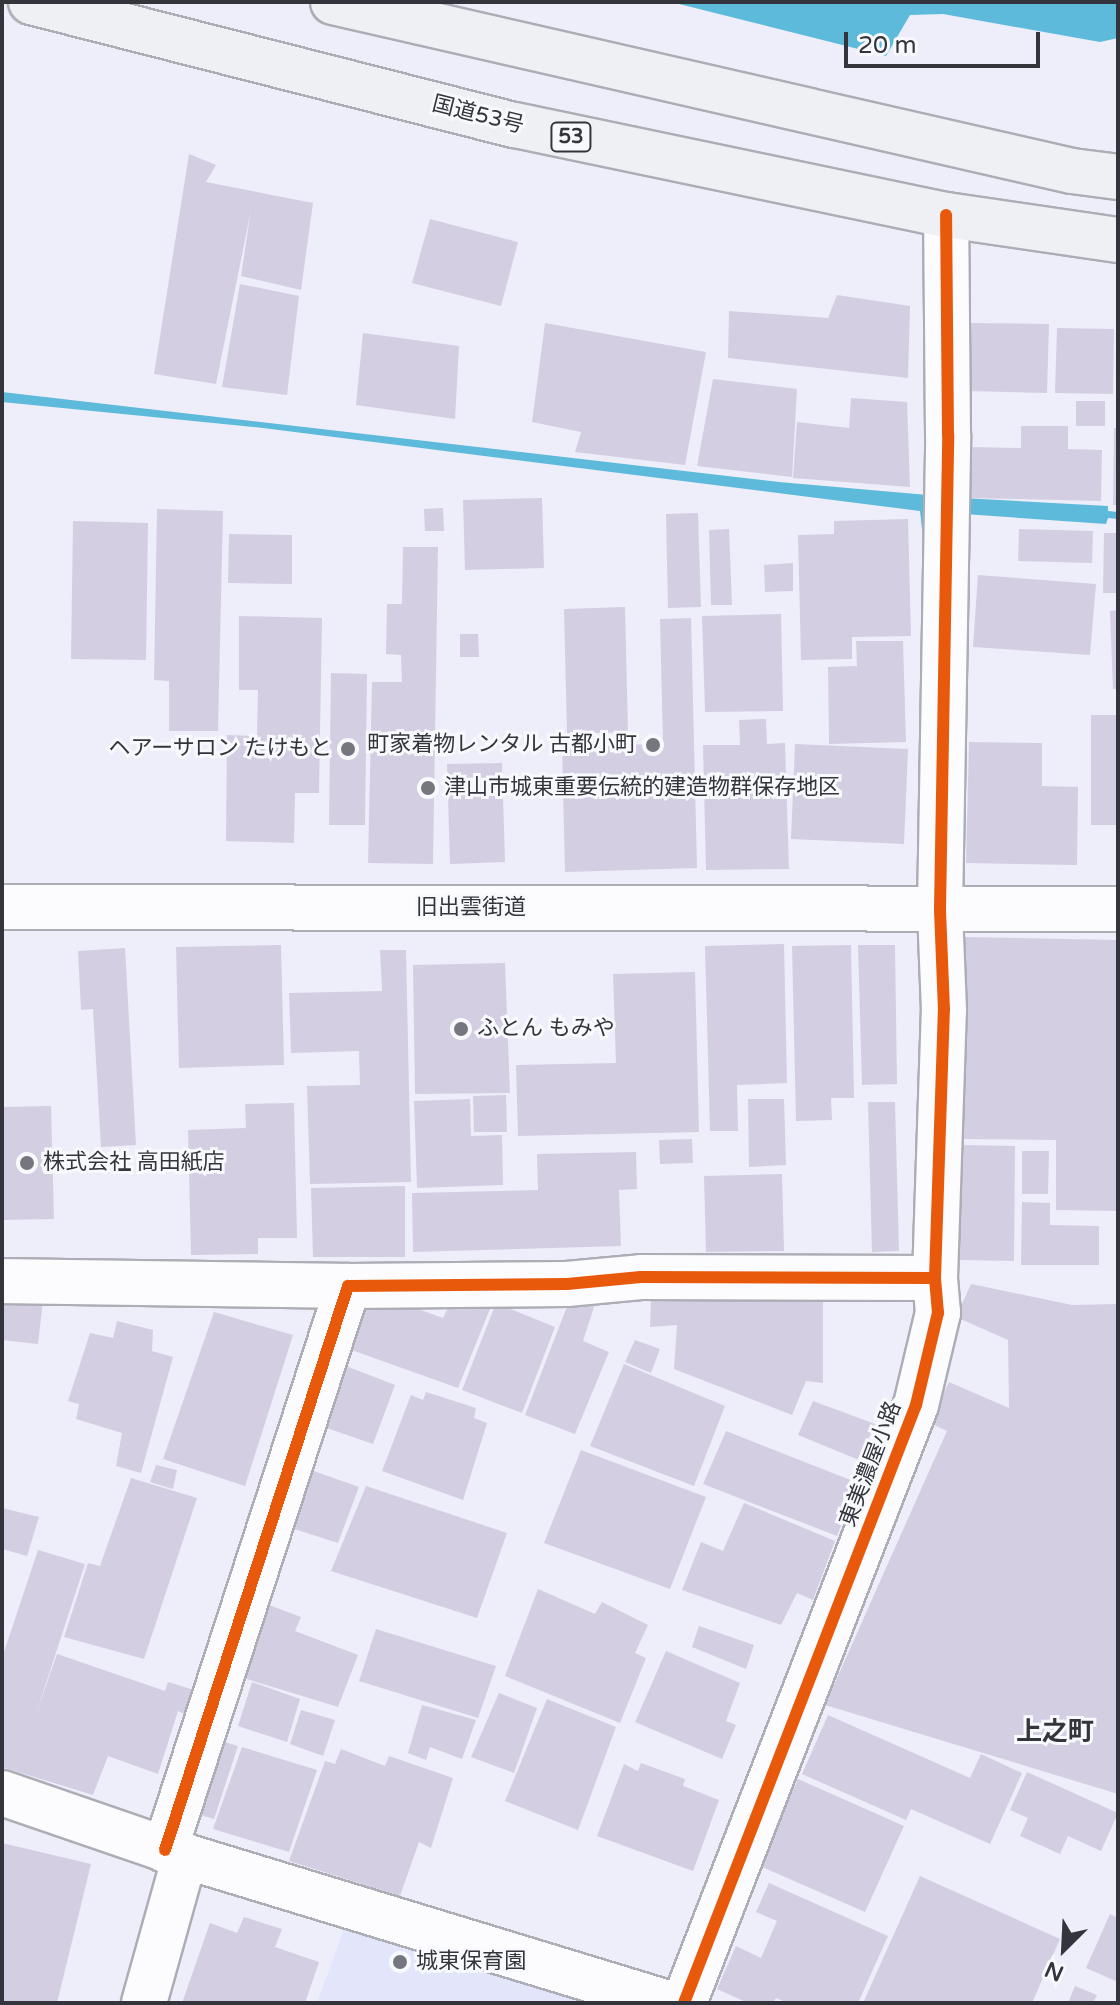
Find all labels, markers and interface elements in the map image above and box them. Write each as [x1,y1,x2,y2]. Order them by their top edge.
scale bar [848,16,1044,66]
text: 20 m [858,31,916,60]
street label: 国道53号 [429,91,527,139]
road number: 53 [549,121,593,153]
place label: 町家着物レンタル 古都小町 [367,732,637,758]
place label: ヘアーサロン たけもと [108,736,332,762]
marker: 町家着物レンタル 古都小町 [644,736,662,754]
marker: ヘアーサロン たけもと [339,740,357,758]
place label: 津山市城東重要伝統的建造物群保存地区 [444,775,840,801]
marker: 津山市城東重要伝統的建造物群保存地区 [419,779,437,797]
street label: 旧出雲街道 [416,895,526,921]
place label: ふとん もみや [477,1016,615,1042]
marker: ふとん もみや [452,1020,470,1038]
place label: 株式会社 高田紙店 [43,1150,225,1176]
marker: 株式会社 高田紙店 [18,1154,36,1172]
street label: 東美濃屋小路 [835,1398,907,1530]
district label: 上之町 [1016,1716,1094,1748]
north arrow [1024,1909,1104,1989]
place label: 城東保育園 [416,1949,526,1975]
marker: 城東保育園 [391,1953,409,1971]
text: N [1041,1955,1068,1986]

